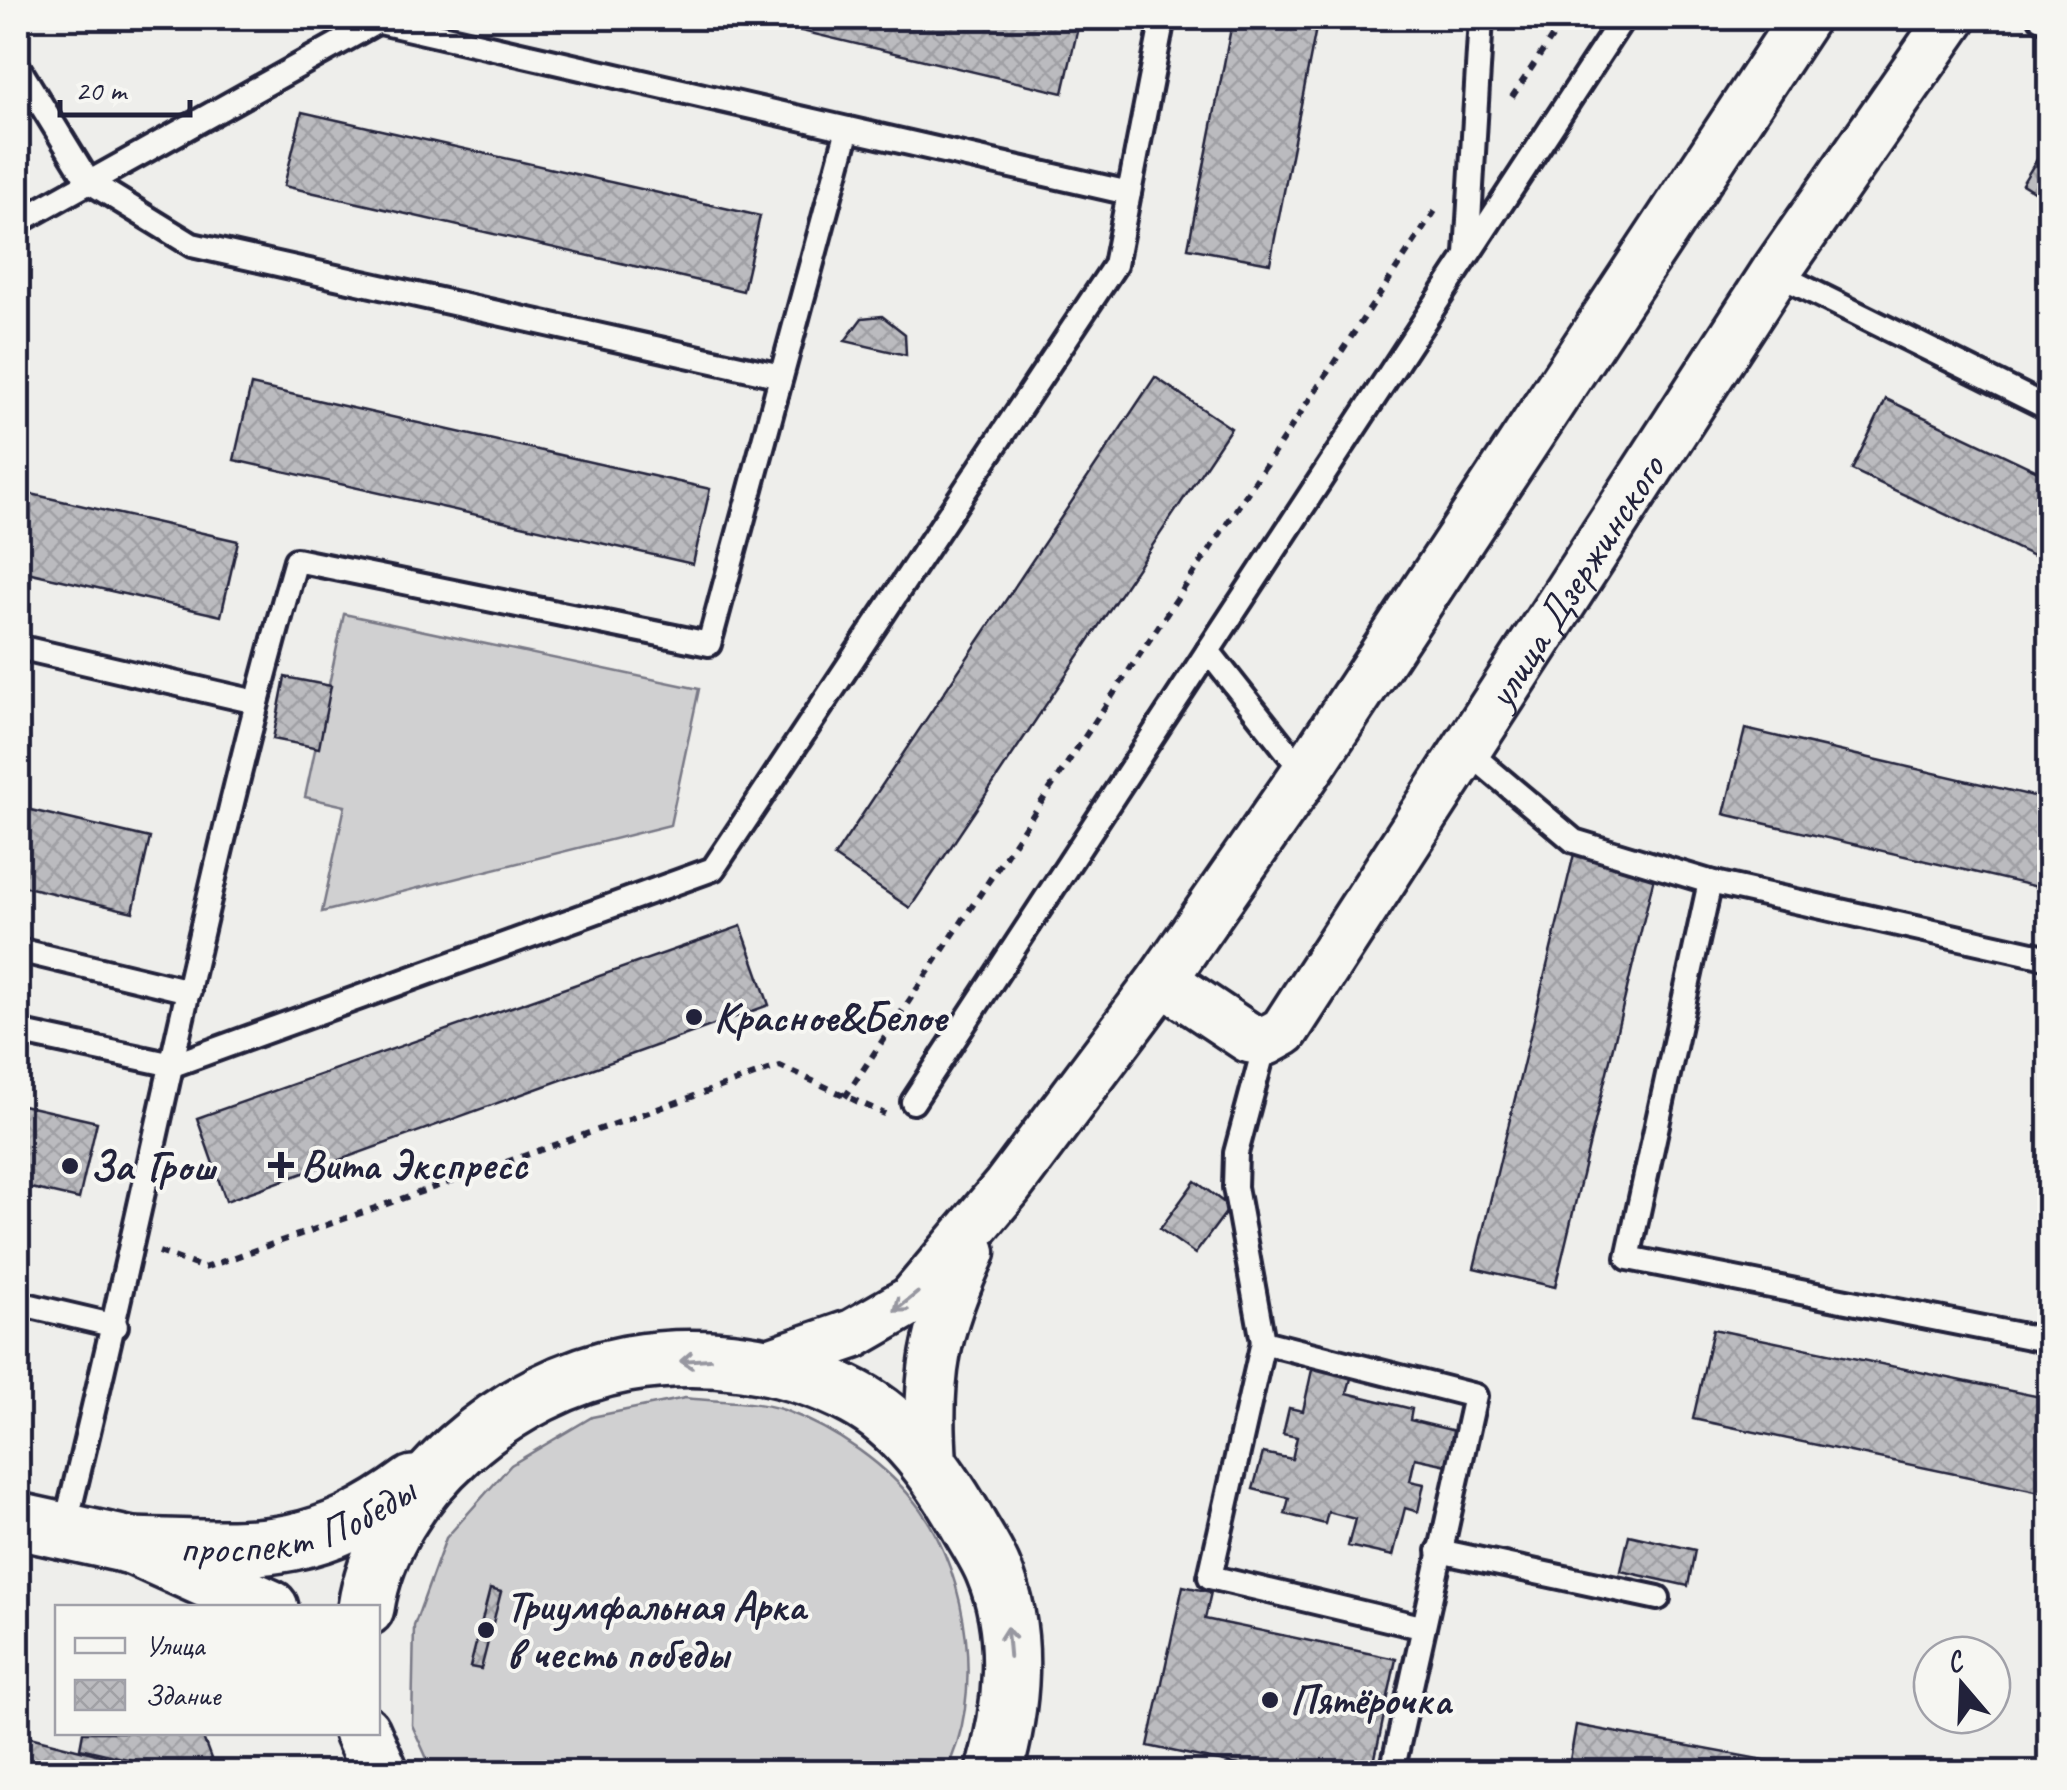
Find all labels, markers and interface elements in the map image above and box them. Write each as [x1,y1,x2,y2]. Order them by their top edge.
scale bar [60,55,190,117]
text: 20 m [75,71,128,109]
street label: улица Дзержинского [1472,443,1678,721]
place label: Красное&Белое [714,991,950,1044]
marker: Красное&Белое [683,1006,705,1028]
place label: Вита Экспресс [301,1139,529,1192]
place label: За Грош [90,1140,217,1193]
marker: Вита Экспресс [270,1154,292,1176]
marker: За Грош [59,1155,81,1177]
one-way arrow [893,1291,919,1313]
one-way arrow [679,1351,711,1370]
street label: проспект Победы [179,1463,427,1575]
place label: Триумфальная Арка в честь победы [506,1580,809,1681]
legend [55,1605,380,1735]
marker: Триумфальная Арка в честь победы [475,1619,497,1641]
text: Улица [145,1626,206,1664]
one-way arrow [999,1626,1018,1659]
north arrow [1912,1635,2012,1735]
text: С [1942,1642,1969,1681]
place label: Пятёрочка [1290,1674,1453,1727]
text: Здание [145,1676,222,1714]
marker: Пятёрочка [1259,1689,1281,1711]

